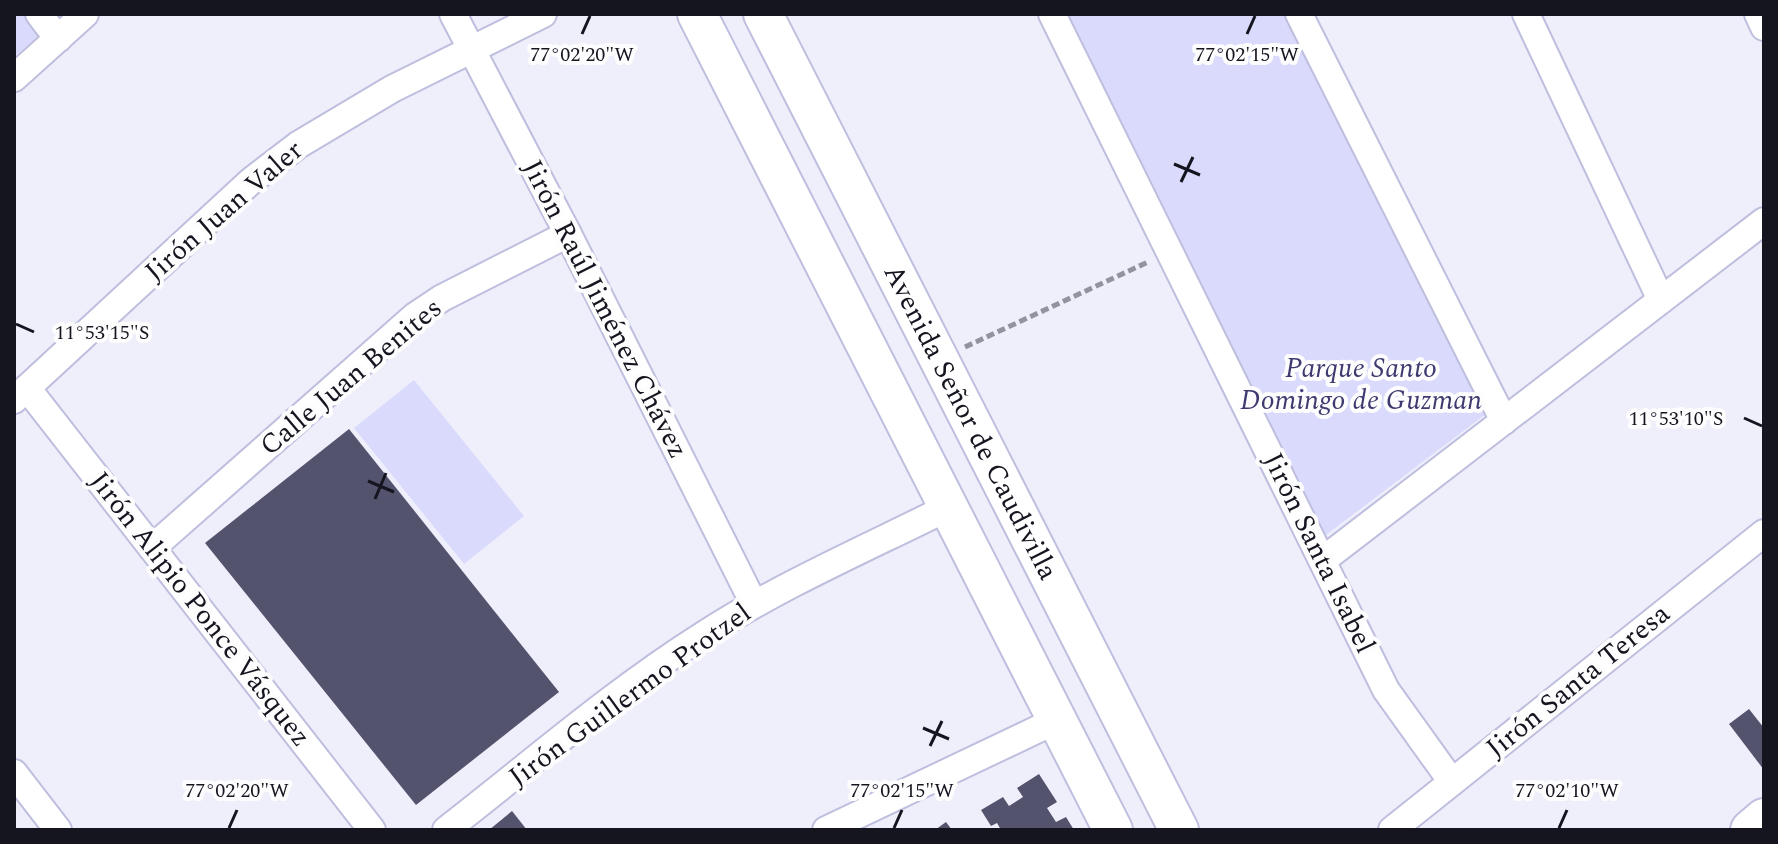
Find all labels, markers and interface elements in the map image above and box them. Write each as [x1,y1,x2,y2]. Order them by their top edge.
text: 77°02'20"W [530,40,634,70]
text: 77°02'15"W [1195,40,1299,70]
street label: Jirón Juan Valer [135,130,313,292]
street label: Jirón Raúl Jiménez Chávez [511,152,699,466]
street label: Avenida Señor de Caudivilla [872,257,1070,588]
street label: Calle Juan Benites [250,288,452,466]
text: 11°53'15"S [55,318,149,348]
park label: Parque Santo Domingo de Guzman [1240,347,1482,422]
text: 11°53'10"S [1629,404,1723,434]
street label: Jirón Santa Isabel [1252,445,1386,661]
street label: Jirón Alipio Ponce Vásquez [79,462,321,756]
street label: Jirón Guillermo Protzel [500,592,760,798]
street label: Jirón Santa Teresa [1476,593,1680,769]
text: 77°02'20"W [185,776,289,806]
text: 77°02'15"W [850,776,954,806]
text: 77°02'10"W [1515,776,1619,806]

